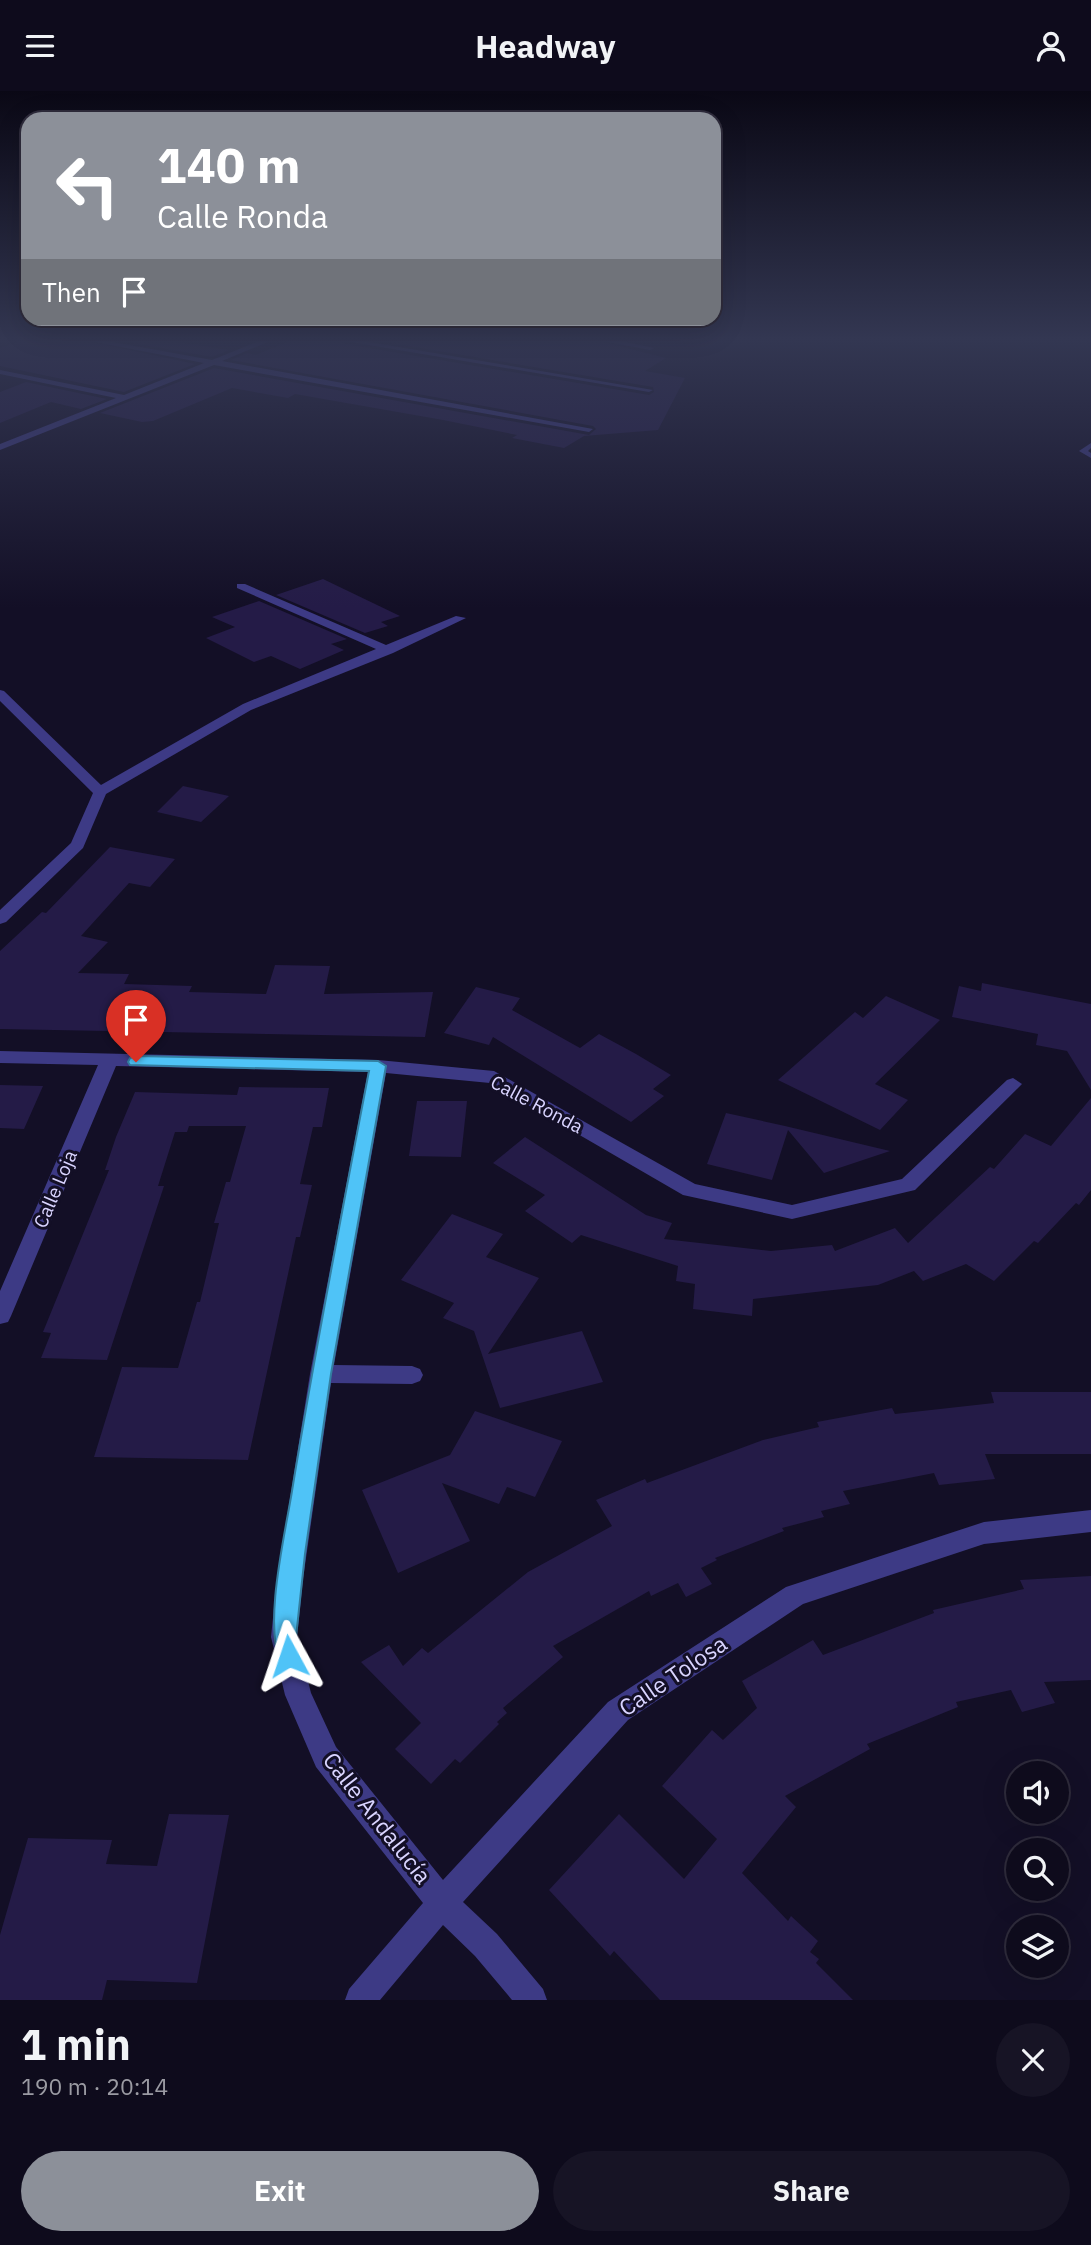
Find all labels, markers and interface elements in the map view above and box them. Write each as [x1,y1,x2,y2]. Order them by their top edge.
text: Headway [475,25,616,67]
icon: menu [21,27,59,65]
icon: person [1032,27,1070,65]
text: 140 m [157,133,301,196]
icon: left [42,140,133,231]
text: Calle Ronda [157,195,328,237]
icon: arrive [115,273,153,311]
text: Then [42,275,101,309]
pin [106,990,166,1062]
icon: arrive [117,1001,155,1039]
street label: Calle Ronda [487,1070,587,1138]
street label: Calle Loja [28,1147,82,1231]
position arrow [252,1619,326,1693]
street label: Calle Tolosa [613,1628,732,1722]
street label: Calle Andalucía [317,1745,439,1889]
map controls [1006,1761,1069,1978]
button: sound [1006,1761,1069,1824]
button: search [1006,1838,1069,1901]
button: layers [1006,1915,1069,1978]
text: 1 min [21,2017,131,2072]
button: close [996,2023,1070,2097]
text: 190 m · 20:14 [21,2071,168,2101]
button: Exit [21,2151,539,2231]
button: Share [553,2151,1070,2231]

